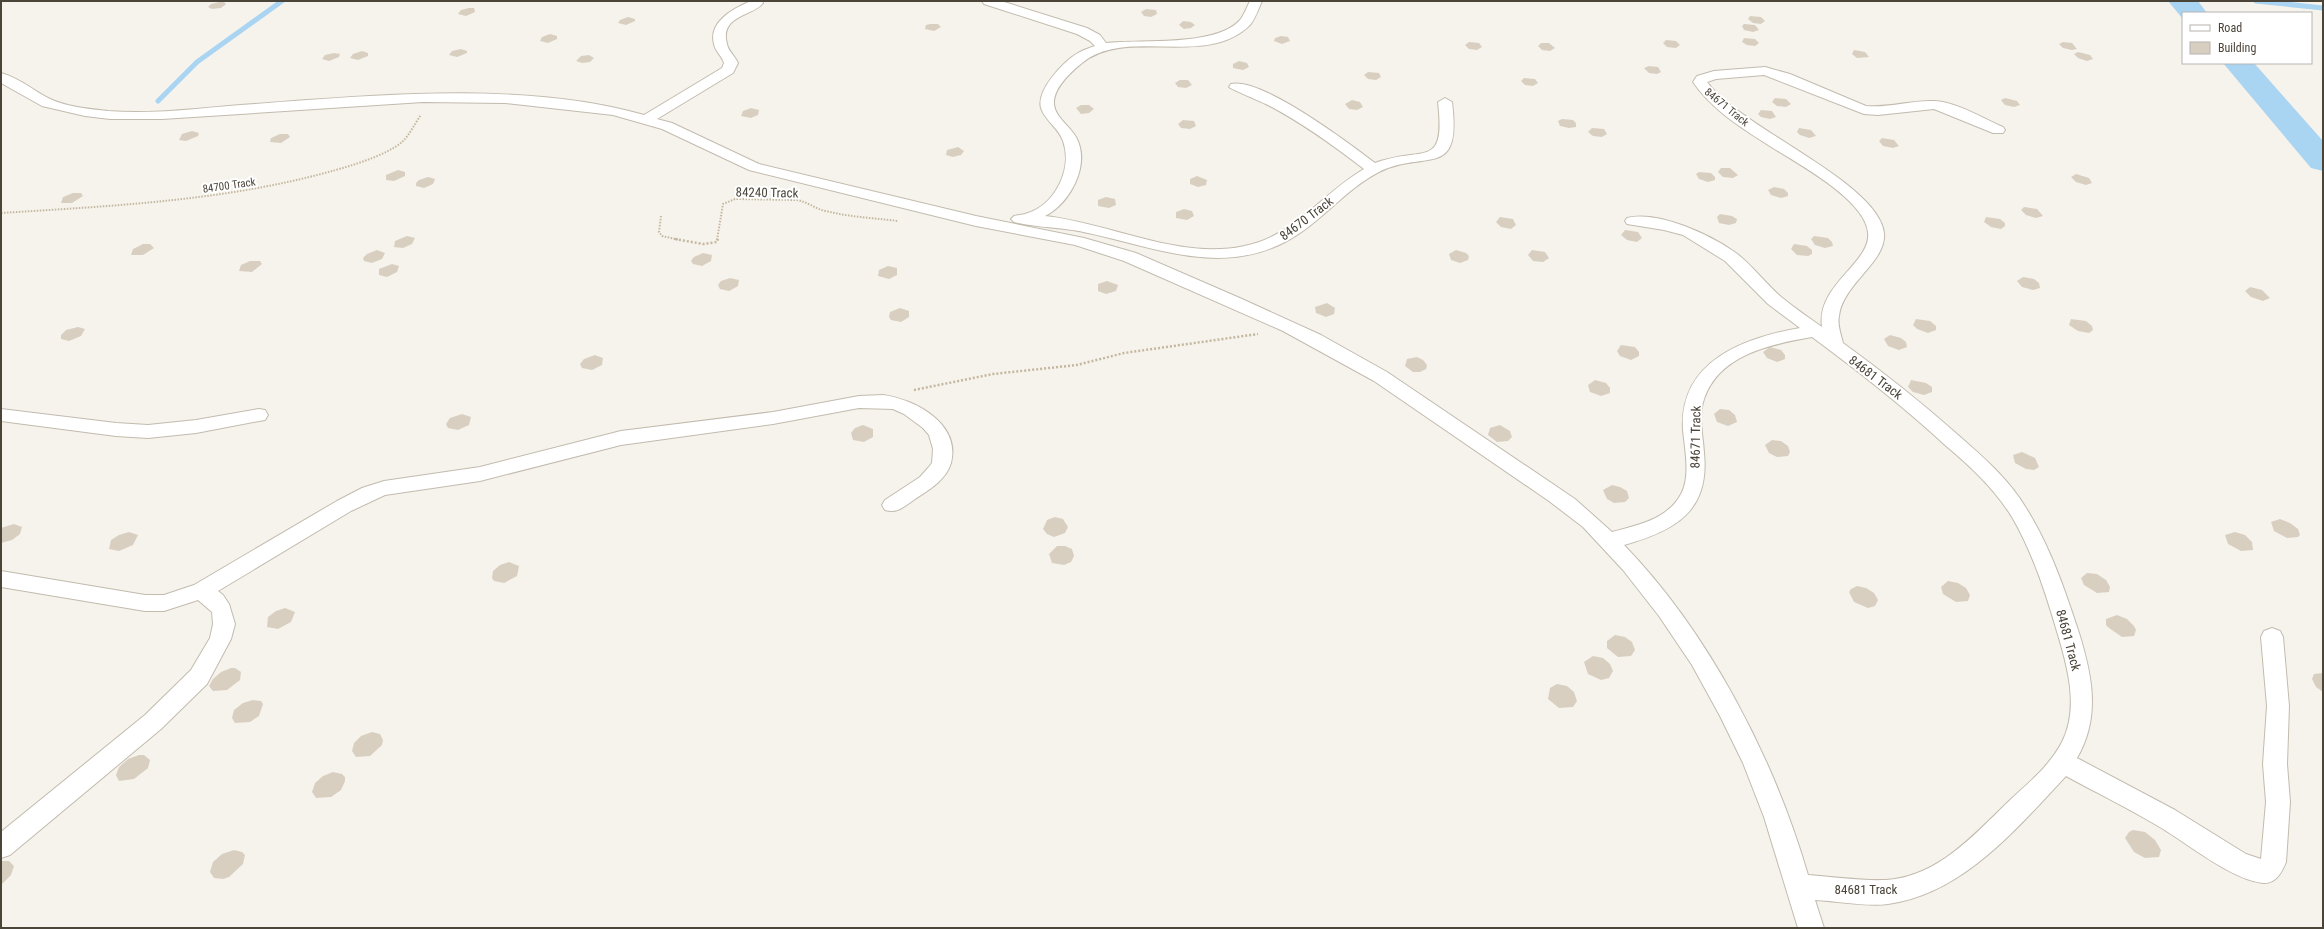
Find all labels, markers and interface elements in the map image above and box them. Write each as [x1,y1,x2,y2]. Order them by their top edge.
legend [2182,12,2312,64]
text: Road [2218,21,2242,35]
text: Building [2218,41,2256,55]
street label: 84671 Track [1702,86,1751,129]
street label: 84700 Track [202,175,256,196]
street label: 84240 Track [735,184,799,201]
street label: 84670 Track [1277,193,1336,243]
street label: 84681 Track [1846,352,1905,402]
street label: 84671 Track [1687,405,1704,469]
street label: 84681 Track [2053,608,2084,673]
street label: 84681 Track [1835,882,1898,897]

